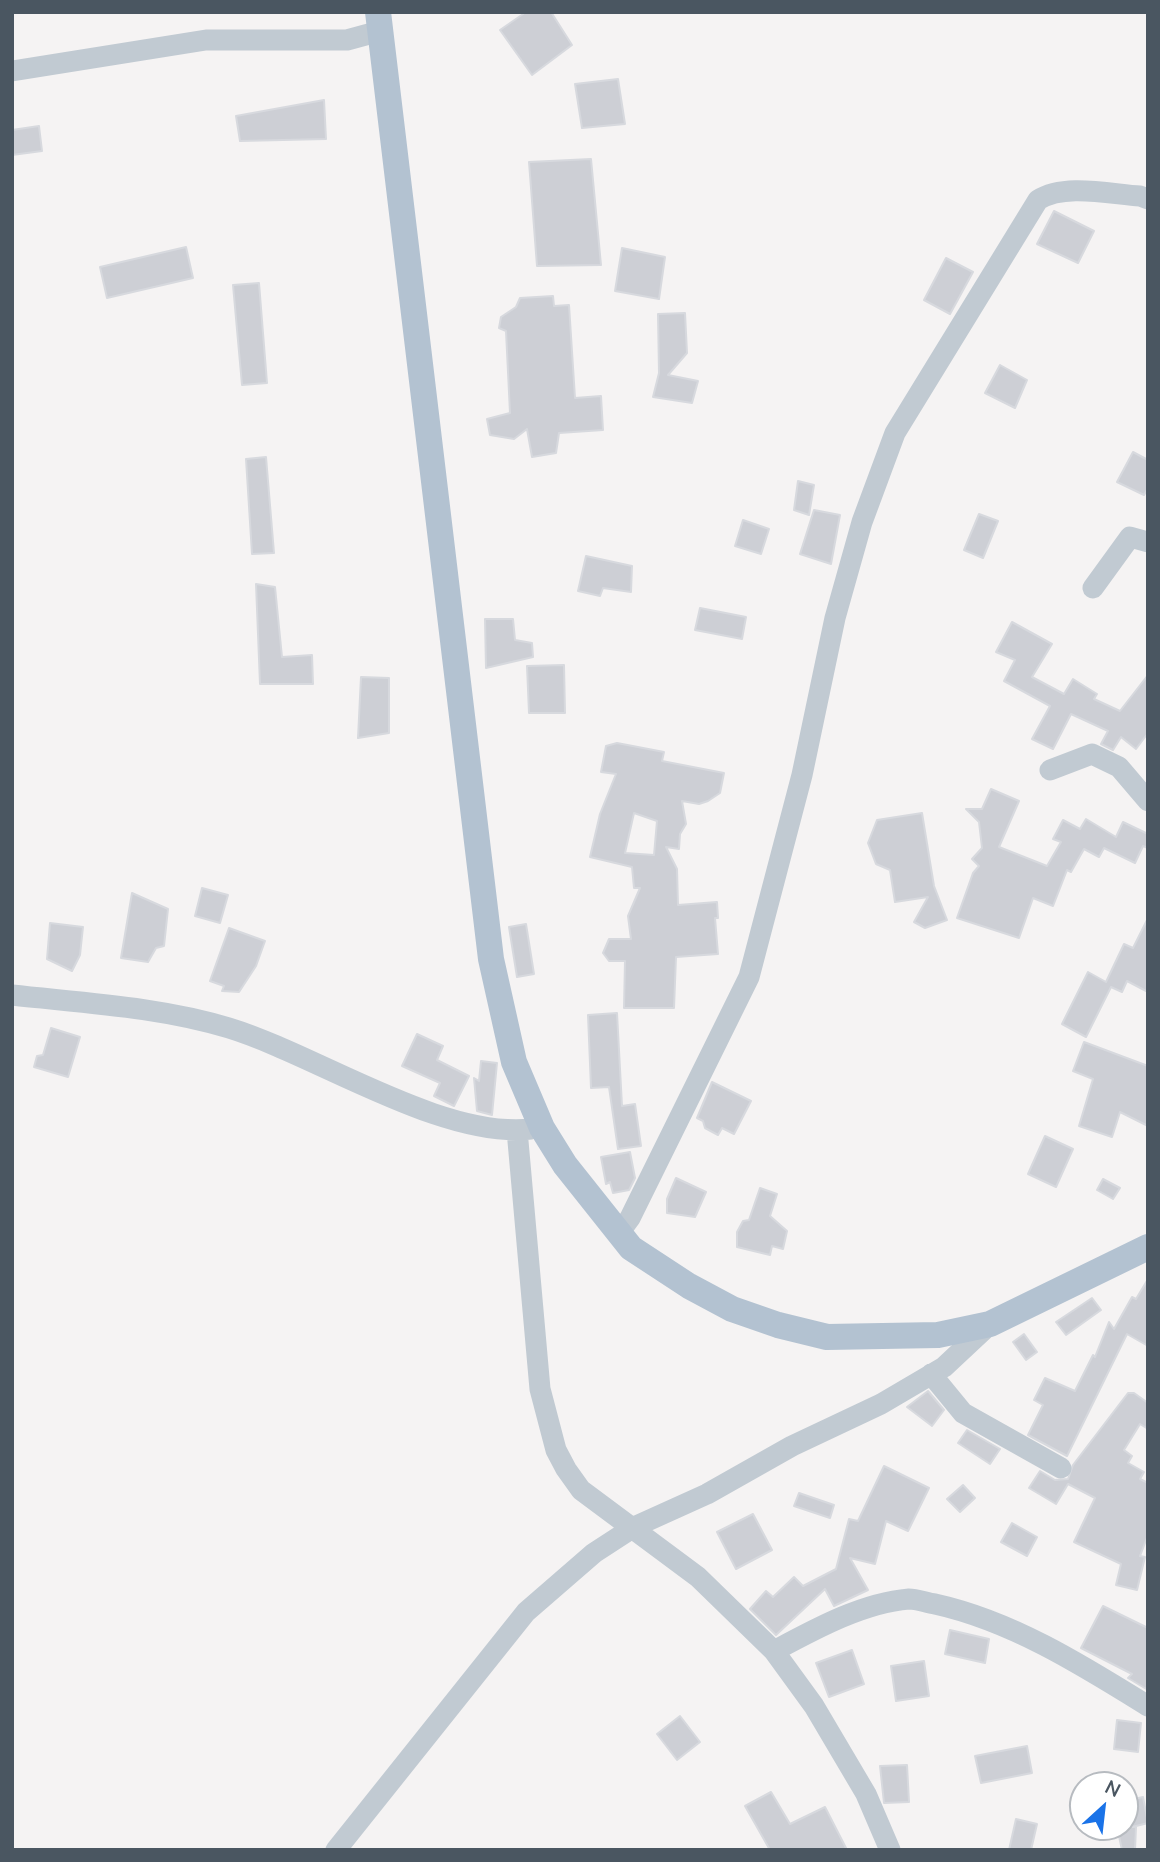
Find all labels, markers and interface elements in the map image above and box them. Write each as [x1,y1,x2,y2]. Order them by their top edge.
north arrow [1069,1771,1139,1841]
text: N [1100,1774,1125,1804]

